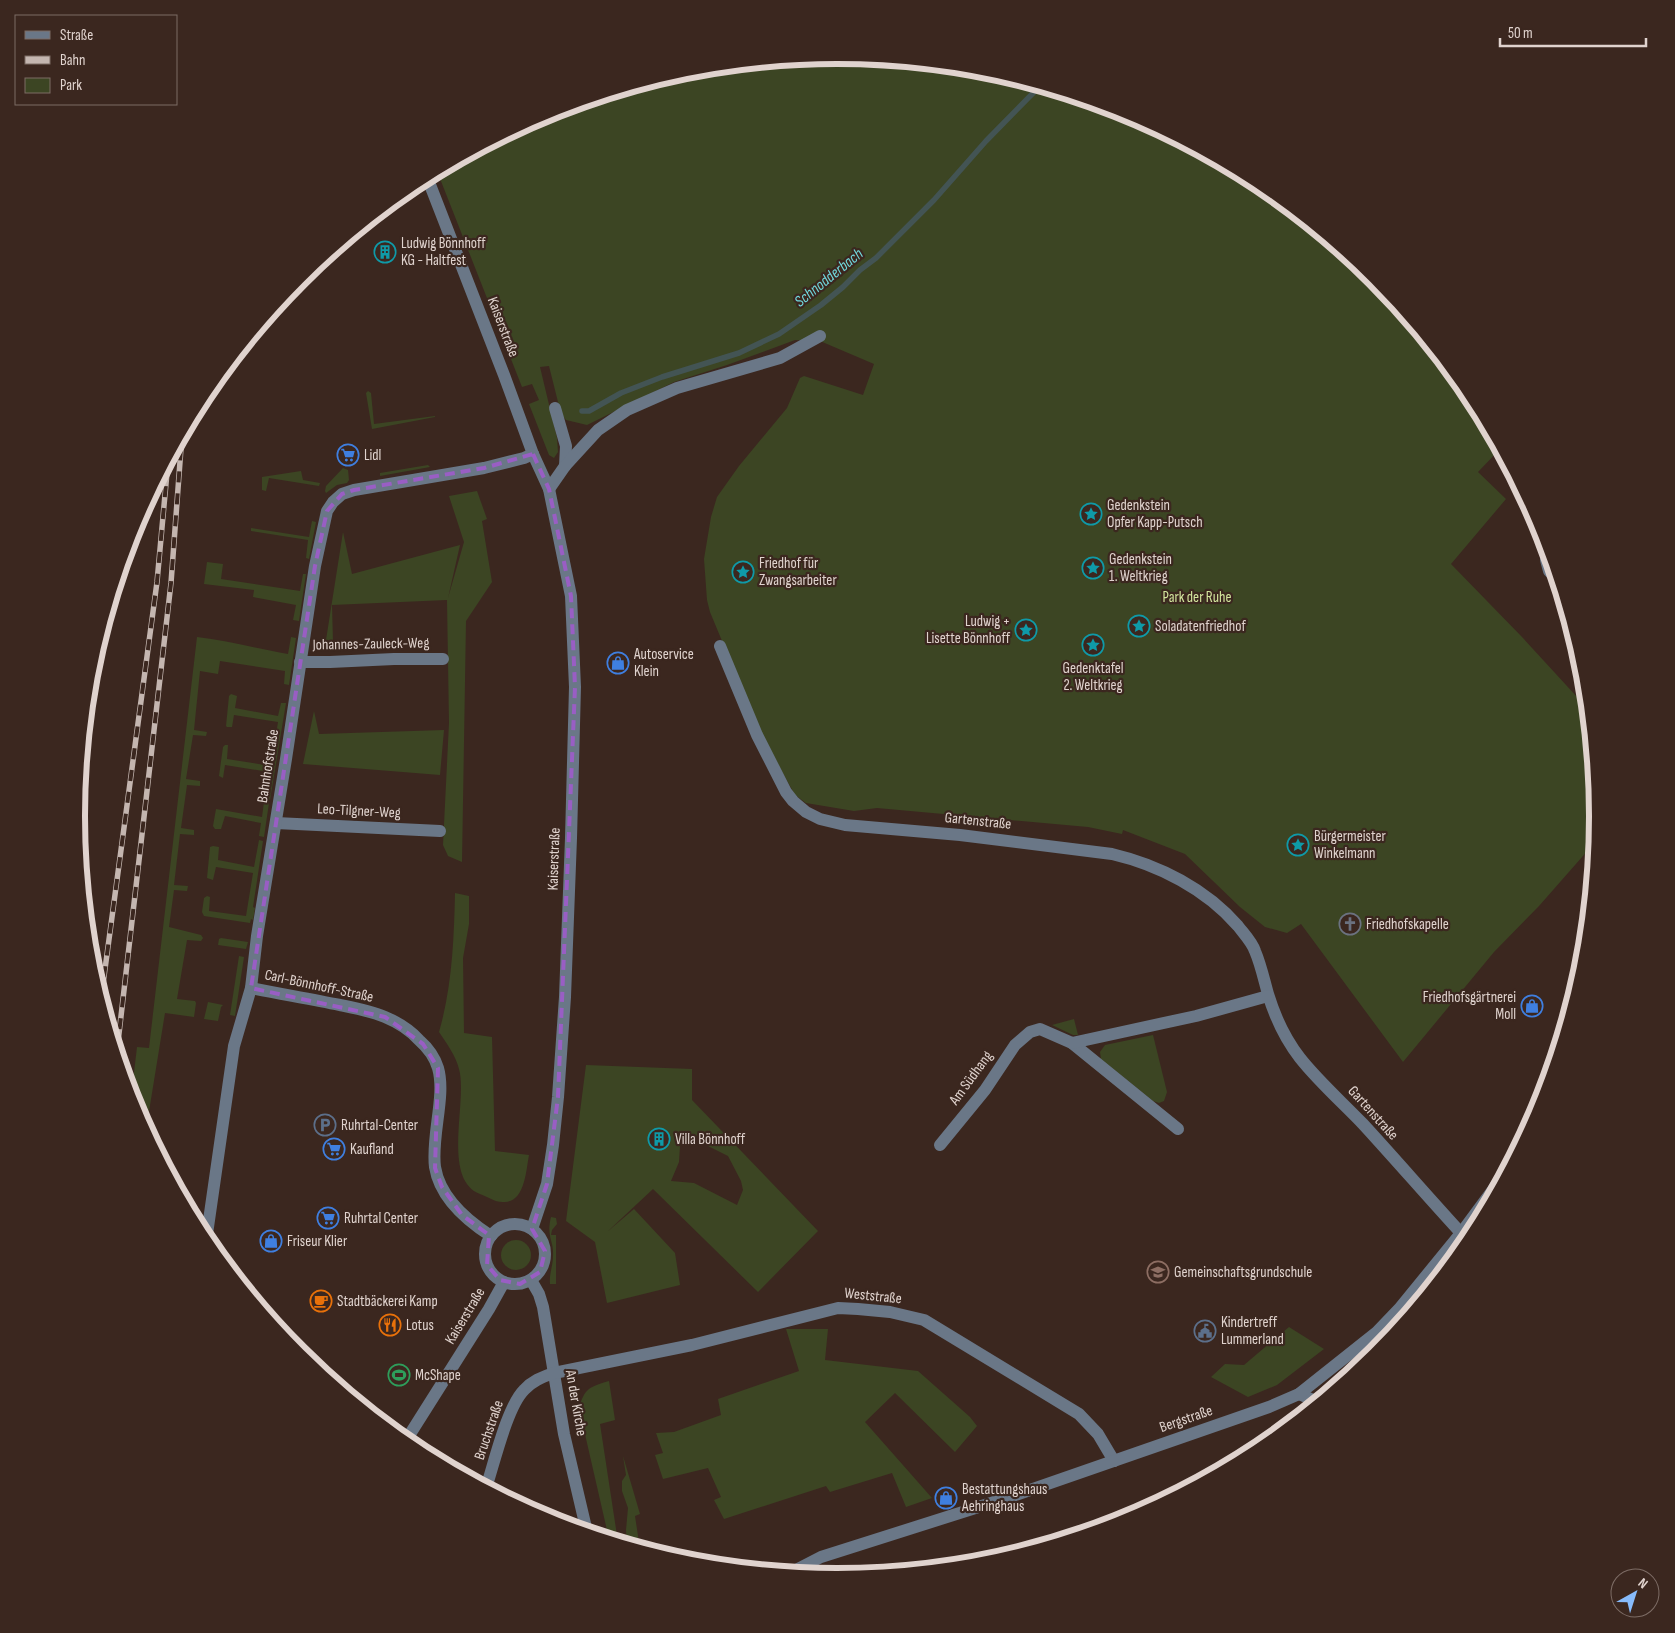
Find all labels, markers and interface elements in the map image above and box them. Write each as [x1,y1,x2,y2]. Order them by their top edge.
legend [15,15,178,105]
scale bar [1500,15,1646,47]
text: 50 m [1508,24,1533,43]
text: Straße [60,26,93,45]
text: Bahn [60,51,85,70]
text: Park [60,76,82,95]
place label: Ludwig Bönnhoff KG - Haltfest [401,234,486,270]
building icon: Ludwig Bönnhoff KG - Haltfest [373,240,397,264]
water label: Schnodderbach [791,244,867,311]
street label: Kaiserstraße [483,294,523,360]
supermarket icon: Lidl [336,443,360,467]
place label: Lidl [364,446,381,465]
place label: Gedenkstein Opfer Kapp-Putsch [1107,496,1203,532]
place icon: Gedenkstein Opfer Kapp-Putsch [1079,502,1103,526]
place label: Gedenkstein 1. Weltkrieg [1109,550,1172,586]
place label: Friedhof für Zwangsarbeiter [759,554,837,590]
place icon: Gedenkstein 1. Weltkrieg [1081,556,1105,580]
place icon: Friedhof für Zwangsarbeiter [731,560,755,584]
park label: Park der Ruhe [1163,588,1231,607]
place label: Ludwig + Lisette Bönnhoff [926,612,1010,648]
place icon: Soladatenfriedhof [1127,614,1151,638]
place label: Soladatenfriedhof [1155,617,1246,636]
place icon: Ludwig + Lisette Bönnhoff [1014,618,1038,642]
street label: Johannes-Zauleck-Weg [312,633,429,655]
place icon: Gedenktafel 2. Weltkrieg [1081,633,1105,657]
place label: Autoservice Klein [633,645,694,681]
shop icon: Autoservice Klein [606,651,630,675]
place label: Gedenktafel 2. Weltkrieg [1062,659,1124,695]
street label: Bahnhofstraße [253,728,283,804]
street label: Leo-Tilgner-Weg [317,799,401,823]
street label: Gartenstraße [944,808,1012,834]
street label: Kaiserstraße [543,827,565,891]
place label: Bürgermeister Winkelmann [1314,827,1386,863]
place icon: Bürgermeister Winkelmann [1286,833,1310,857]
church icon: Friedhofskapelle [1338,912,1362,936]
place label: Friedhofskapelle [1366,915,1449,934]
street label: Carl-Bönnhoff-Straße [263,965,375,1007]
place label: Friedhofsgärtnerei Moll [1423,988,1516,1024]
shop icon: Friedhofsgärtnerei Moll [1520,994,1544,1018]
street label: Am Südhang [944,1047,997,1110]
street label: Gartenstraße [1344,1082,1402,1144]
parking icon: Ruhrtal-Center [313,1113,337,1137]
place label: Ruhrtal-Center [341,1116,419,1135]
building icon: Villa Bönnhoff [647,1127,671,1151]
place label: Villa Bönnhoff [675,1130,746,1149]
supermarket icon: Kaufland [322,1137,346,1161]
place label: Kaufland [350,1140,394,1159]
supermarket icon: Ruhrtal Center [316,1206,340,1230]
place label: Ruhrtal Center [344,1209,419,1228]
shop icon: Friseur Klier [259,1229,283,1253]
place label: Friseur Klier [287,1232,348,1251]
school or university icon: Gemeinschaftsgrundschule [1146,1260,1170,1284]
place label: Gemeinschaftsgrundschule [1174,1263,1312,1282]
street label: Kaiserstraße [441,1284,489,1348]
street label: Weststraße [843,1284,903,1308]
cafe icon: Stadtbäckerei Kamp [309,1289,333,1313]
place label: Stadtbäckerei Kamp [337,1292,438,1311]
restaurant icon: Lotus [378,1313,402,1337]
place label: Kindertreff Lummerland [1221,1313,1284,1349]
place label: Lotus [406,1316,434,1335]
public building icon: Kindertreff Lummerland [1193,1319,1217,1343]
sports icon: McShape [387,1363,411,1387]
place label: McShape [415,1366,461,1385]
street label: An der Kirche [561,1368,591,1437]
street label: Bruchstraße [470,1398,508,1462]
street label: Bergstraße [1157,1401,1215,1437]
place label: Bestattungshaus Aehringhaus [961,1480,1047,1516]
shop icon: Bestattungshaus Aehringhaus [934,1486,958,1510]
north arrow [1610,1568,1660,1618]
text: N [1635,1574,1651,1592]

